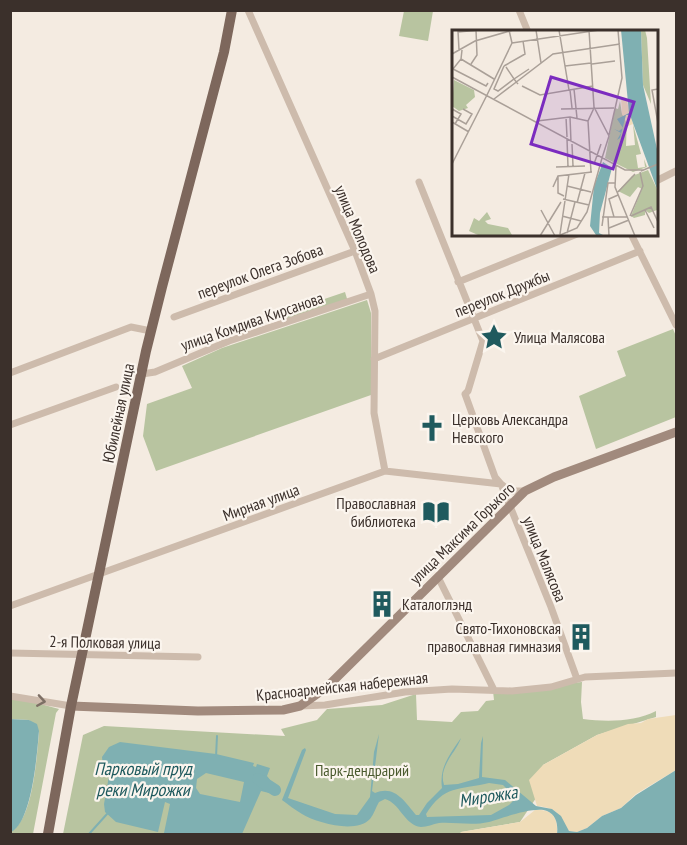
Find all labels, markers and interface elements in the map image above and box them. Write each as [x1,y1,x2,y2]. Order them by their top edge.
inset map [452,30,657,236]
street label: улица Молодова [331,182,385,276]
street label: переулок Олега Зобова [194,239,326,303]
street label: переулок Дружбы [451,265,553,321]
street label: улица Комдива Кирсанова [178,287,326,355]
place icon: Улица Малясова [479,322,509,352]
place label: Улица Малясова [514,327,605,347]
street label: Юбилейная улица [98,361,138,465]
place label: Церковь Александра Невского [452,409,568,447]
church icon: Церковь Александра Невского [417,413,447,443]
street label: улица Максима Горького [405,478,519,588]
street label: Мирная улица [220,479,302,525]
place label: Православная библиотека [336,493,416,531]
library icon: Православная библиотека [421,497,451,527]
street label: улица Малясова [519,513,571,605]
building icon: Каталоглэнд [367,589,397,619]
place label: Каталоглэнд [402,594,472,614]
place label: Свято-Тихоновская православная гимназия [427,618,561,656]
building icon: Свято-Тихоновская православная гимназия [566,622,596,652]
street label: 2-я Полковая улица [49,631,161,653]
street label: Красноармейская набережная [255,667,429,705]
one-way arrow [36,695,45,707]
water label: Парковый пруд реки Мирожки [94,757,193,801]
park label: Парк-дендрарий [315,760,409,780]
water label: Мирожка [457,780,520,812]

